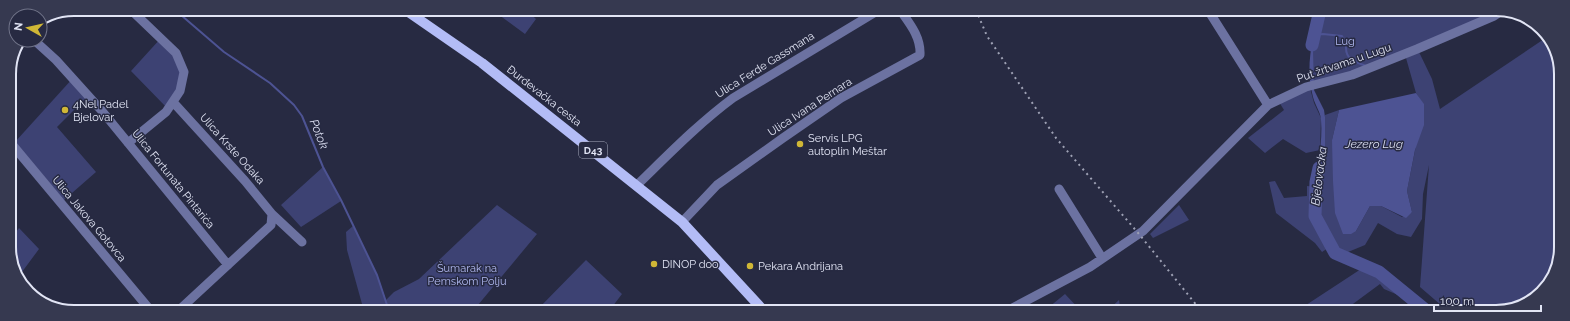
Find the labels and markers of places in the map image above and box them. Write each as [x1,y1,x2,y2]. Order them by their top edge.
place label: 4Nel Padel Bjelovar [73,98,128,124]
marker: 4Nel Padel Bjelovar [60,105,70,115]
place label: Servis LPG autoplin Meštar [808,132,887,158]
marker: Servis LPG autoplin Meštar [795,139,805,149]
place label: DINOP doo [662,258,719,271]
marker: DINOP doo [649,259,659,269]
place label: Pekara Andrijana [758,260,843,273]
marker: Pekara Andrijana [745,261,755,271]

